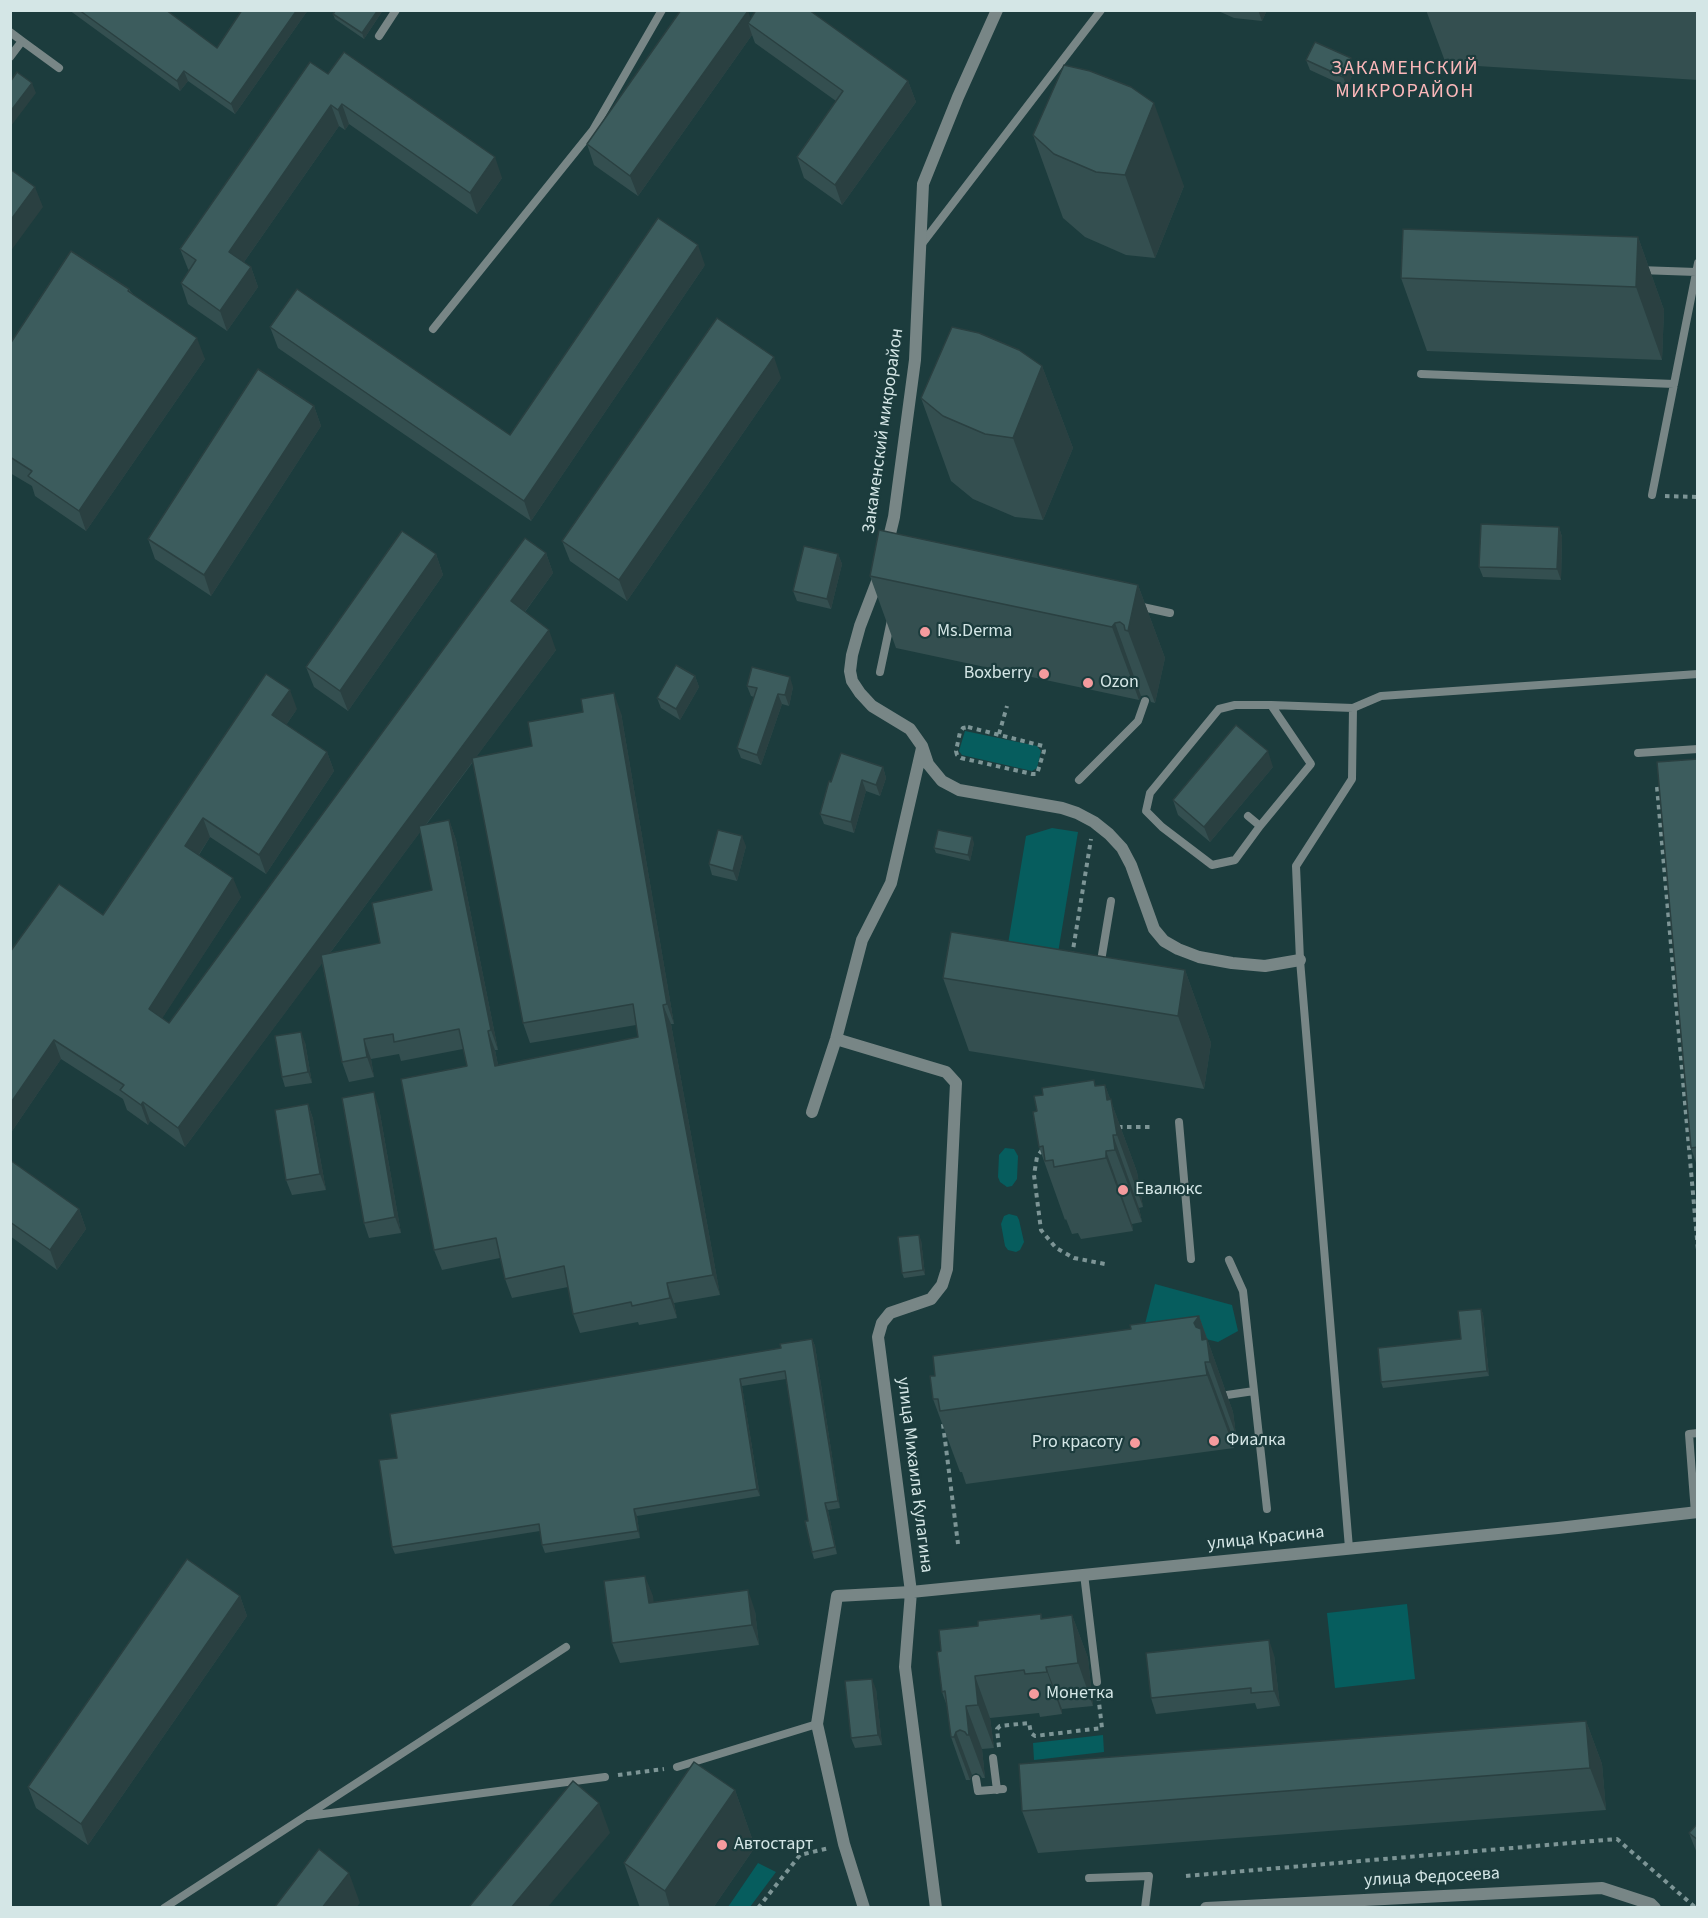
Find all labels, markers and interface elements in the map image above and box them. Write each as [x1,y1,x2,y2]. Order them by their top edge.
district label: ЗАКАМЕНСКИЙ МИКРОРАЙОН [1331,58,1479,105]
street label: Закаменский микрорайон [859,327,909,535]
place label: Ms.Derma [937,621,1012,643]
marker: Ms.Derma [918,625,932,639]
place label: Boxberry [964,663,1032,685]
marker: Boxberry [1037,667,1051,681]
place label: Ozon [1100,672,1139,694]
marker: Ozon [1081,676,1095,690]
place label: Евалюкс [1135,1179,1202,1201]
marker: Евалюкс [1116,1183,1130,1197]
street label: улица Михаила Кулагина [891,1376,937,1574]
place label: Фиалка [1226,1430,1286,1452]
place label: Pro красоту [1032,1432,1123,1454]
marker: Фиалка [1207,1434,1221,1448]
marker: Pro красоту [1128,1436,1142,1450]
street label: улица Красина [1206,1522,1326,1556]
place label: Монетка [1046,1683,1114,1705]
marker: Монетка [1027,1687,1041,1701]
place label: Автостарт [734,1834,813,1856]
marker: Автостарт [715,1838,729,1852]
street label: улица Федосеева [1363,1864,1501,1892]

